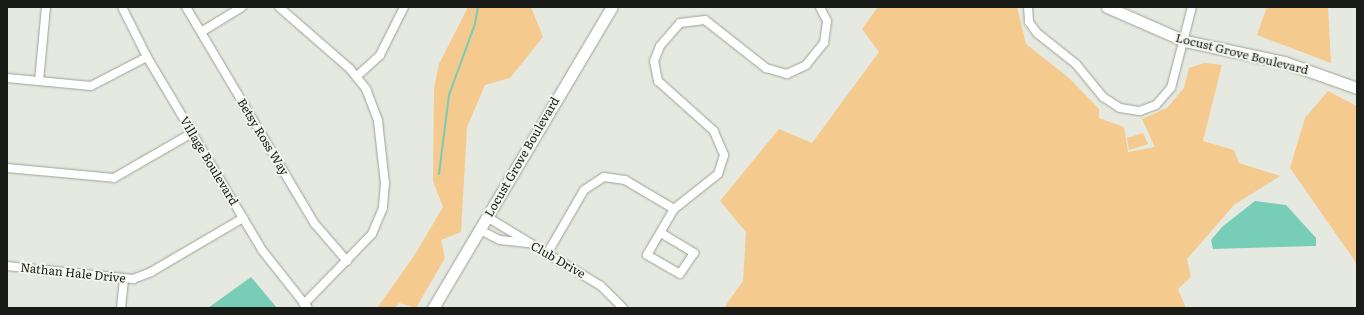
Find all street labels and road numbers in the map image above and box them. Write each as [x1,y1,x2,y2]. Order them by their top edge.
street label: Locust Grove Boulevard [1174,31,1310,77]
street label: Locust Grove Boulevard [482,94,562,220]
street label: Betsy Ross Way [234,96,292,178]
street label: Village Boulevard [177,114,241,208]
street label: Club Drive [528,239,588,281]
street label: Nathan Hale Drive [20,260,126,286]

